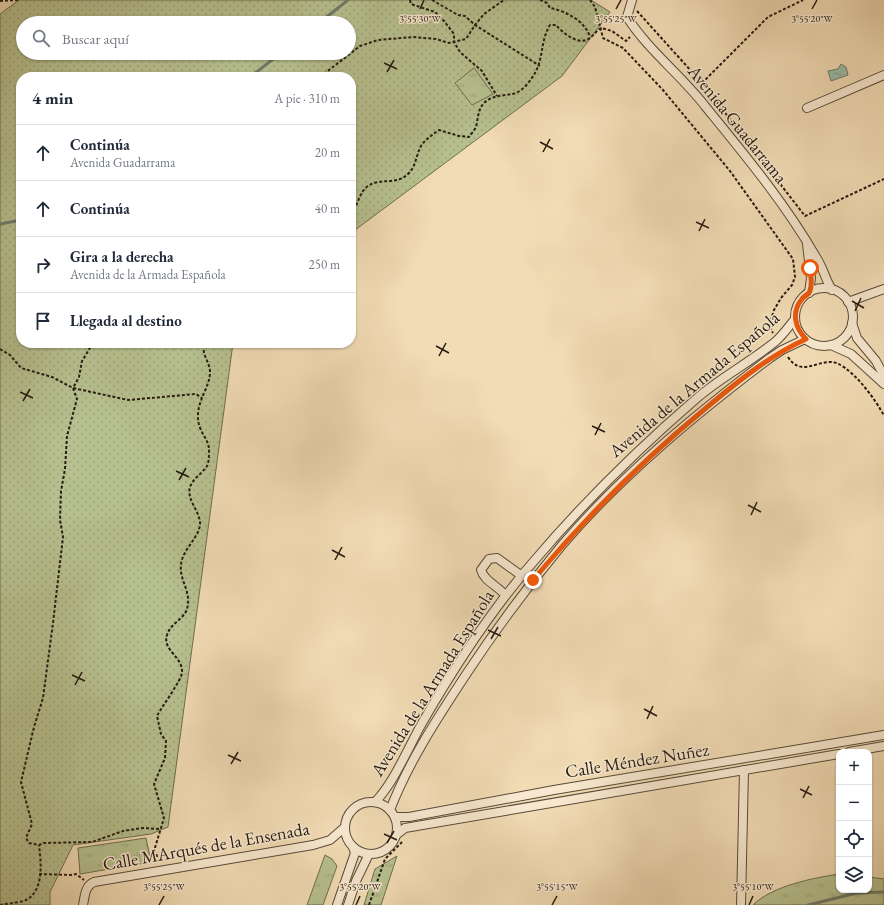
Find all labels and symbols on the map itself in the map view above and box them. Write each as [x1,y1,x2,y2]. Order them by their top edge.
text: 3°55'30"W [399,12,442,25]
text: 3°55'25"W [595,12,638,25]
text: 3°55'20"W [791,12,834,25]
street label: Avenida Guadarrama [683,59,793,189]
route start [801,259,819,277]
street label: Avenida de la Armada Española [603,305,785,463]
route end [524,571,542,589]
street label: Avenida de la Armada Española [365,585,499,781]
street label: Calle Méndez Nuñez [564,737,711,783]
street label: Calle MArqués de la Ensenada [101,816,312,876]
text: 3°55'25"W [143,880,186,893]
text: 3°55'20"W [339,880,382,893]
text: 3°55'15"W [536,880,579,893]
text: 3°55'10"W [732,880,775,893]

